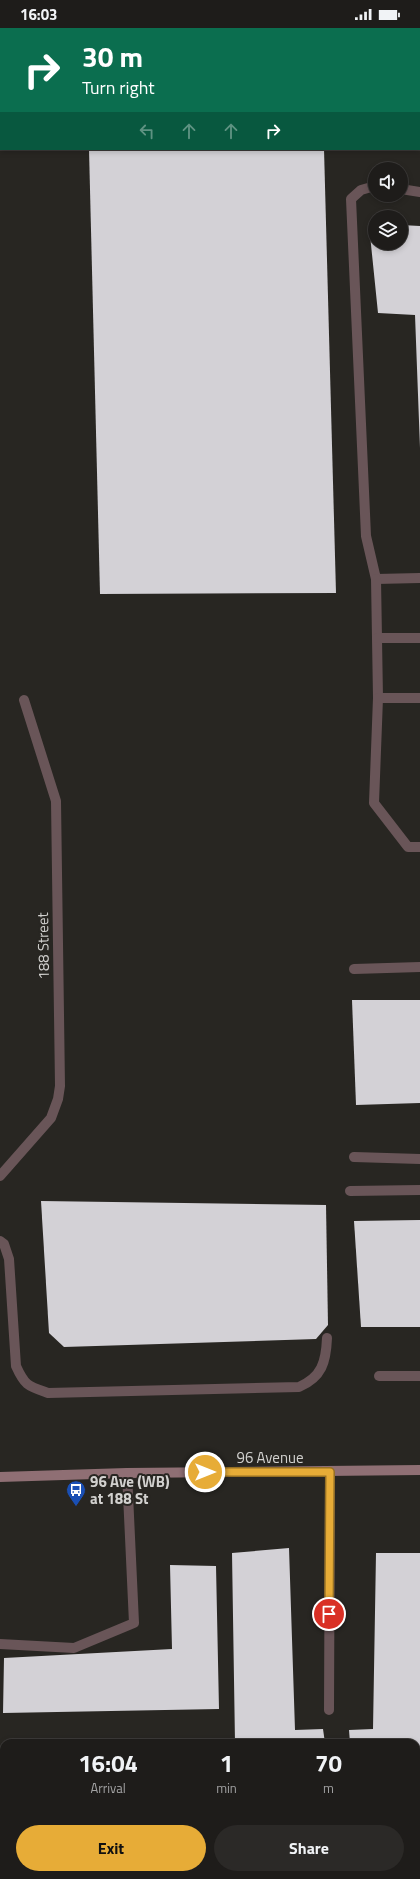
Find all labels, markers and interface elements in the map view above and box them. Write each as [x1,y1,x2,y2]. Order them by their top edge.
text: 16:03 [20,3,57,26]
text: 30 m [82,35,143,78]
icon: right [16,44,68,96]
text: Turn right [82,74,155,101]
icon: left [136,120,158,142]
icon: ahead [178,120,200,142]
icon: ahead [220,120,242,142]
icon: right [262,120,284,142]
map controls [368,162,408,250]
button: sound [368,162,408,202]
button: layers [368,210,408,250]
street label: 188 Street [31,911,55,980]
street label: 96 Avenue [236,1446,304,1469]
position arrow [184,1451,226,1493]
place label: 96 Ave (WB) at 188 St [90,1470,170,1510]
bus stop icon: 96 Ave (WB) at 188 St [65,1479,87,1507]
pin [312,1597,346,1631]
icon: arrive [318,1603,340,1625]
text: 16:04 [78,1745,138,1781]
text: 1 [220,1745,233,1781]
text: 70 [315,1745,342,1781]
text: Arrival [90,1778,126,1798]
text: min [216,1778,237,1798]
text: m [323,1778,334,1798]
button: Exit [16,1825,206,1871]
button: Share [214,1825,404,1871]

